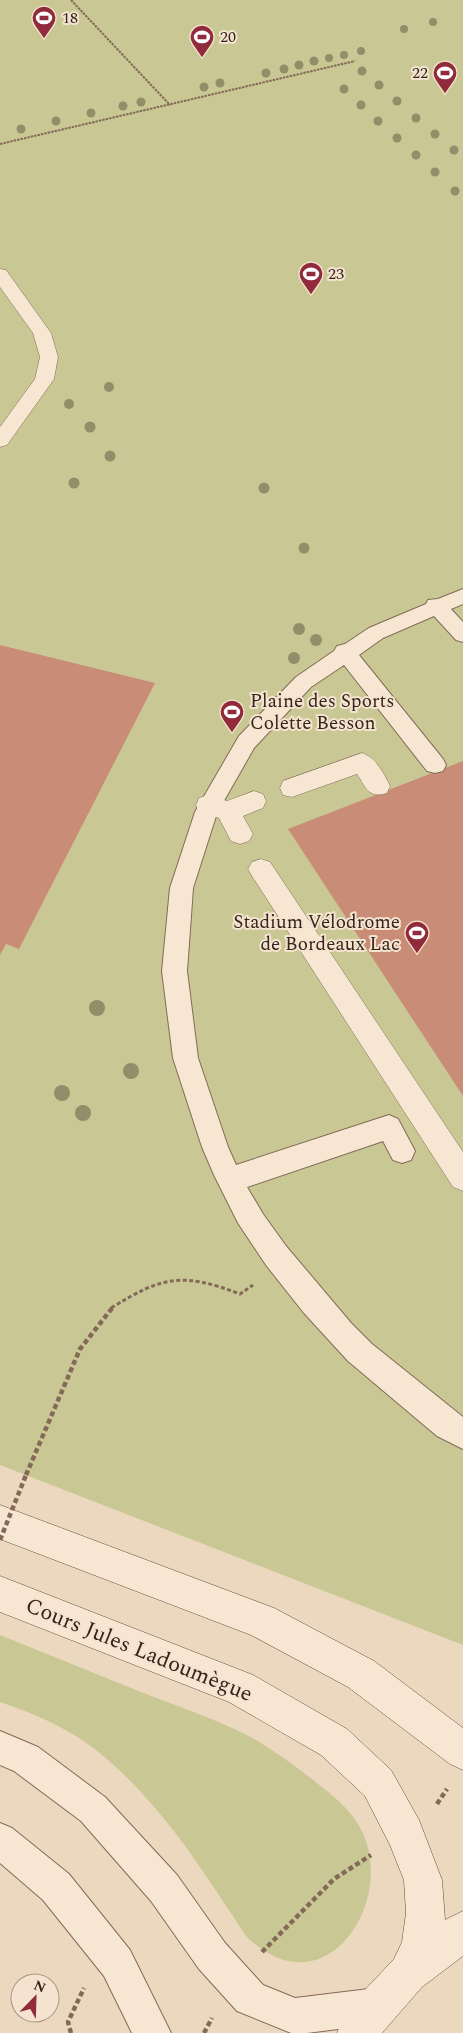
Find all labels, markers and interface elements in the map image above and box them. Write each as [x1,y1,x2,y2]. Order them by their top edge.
sports icon: 18 [31,5,57,39]
place label: 18 [62,6,78,30]
sports icon: 20 [189,24,215,58]
place label: 20 [220,25,236,49]
sports icon: 22 [432,60,458,94]
place label: 22 [412,61,428,85]
sports icon: 23 [298,261,324,295]
place label: 23 [328,262,344,286]
place label: Plaine des Sports Colette Besson [250,687,394,738]
sports icon: Plaine des Sports Colette Besson [219,699,245,733]
place label: Stadium Vélodrome de Bordeaux Lac [233,908,400,959]
sports icon: Stadium Vélodrome de Bordeaux Lac [404,920,430,954]
street label: Cours Jules Ladoumègue [20,1589,258,1711]
north arrow [10,1973,60,2023]
text: N [31,1975,49,1998]

